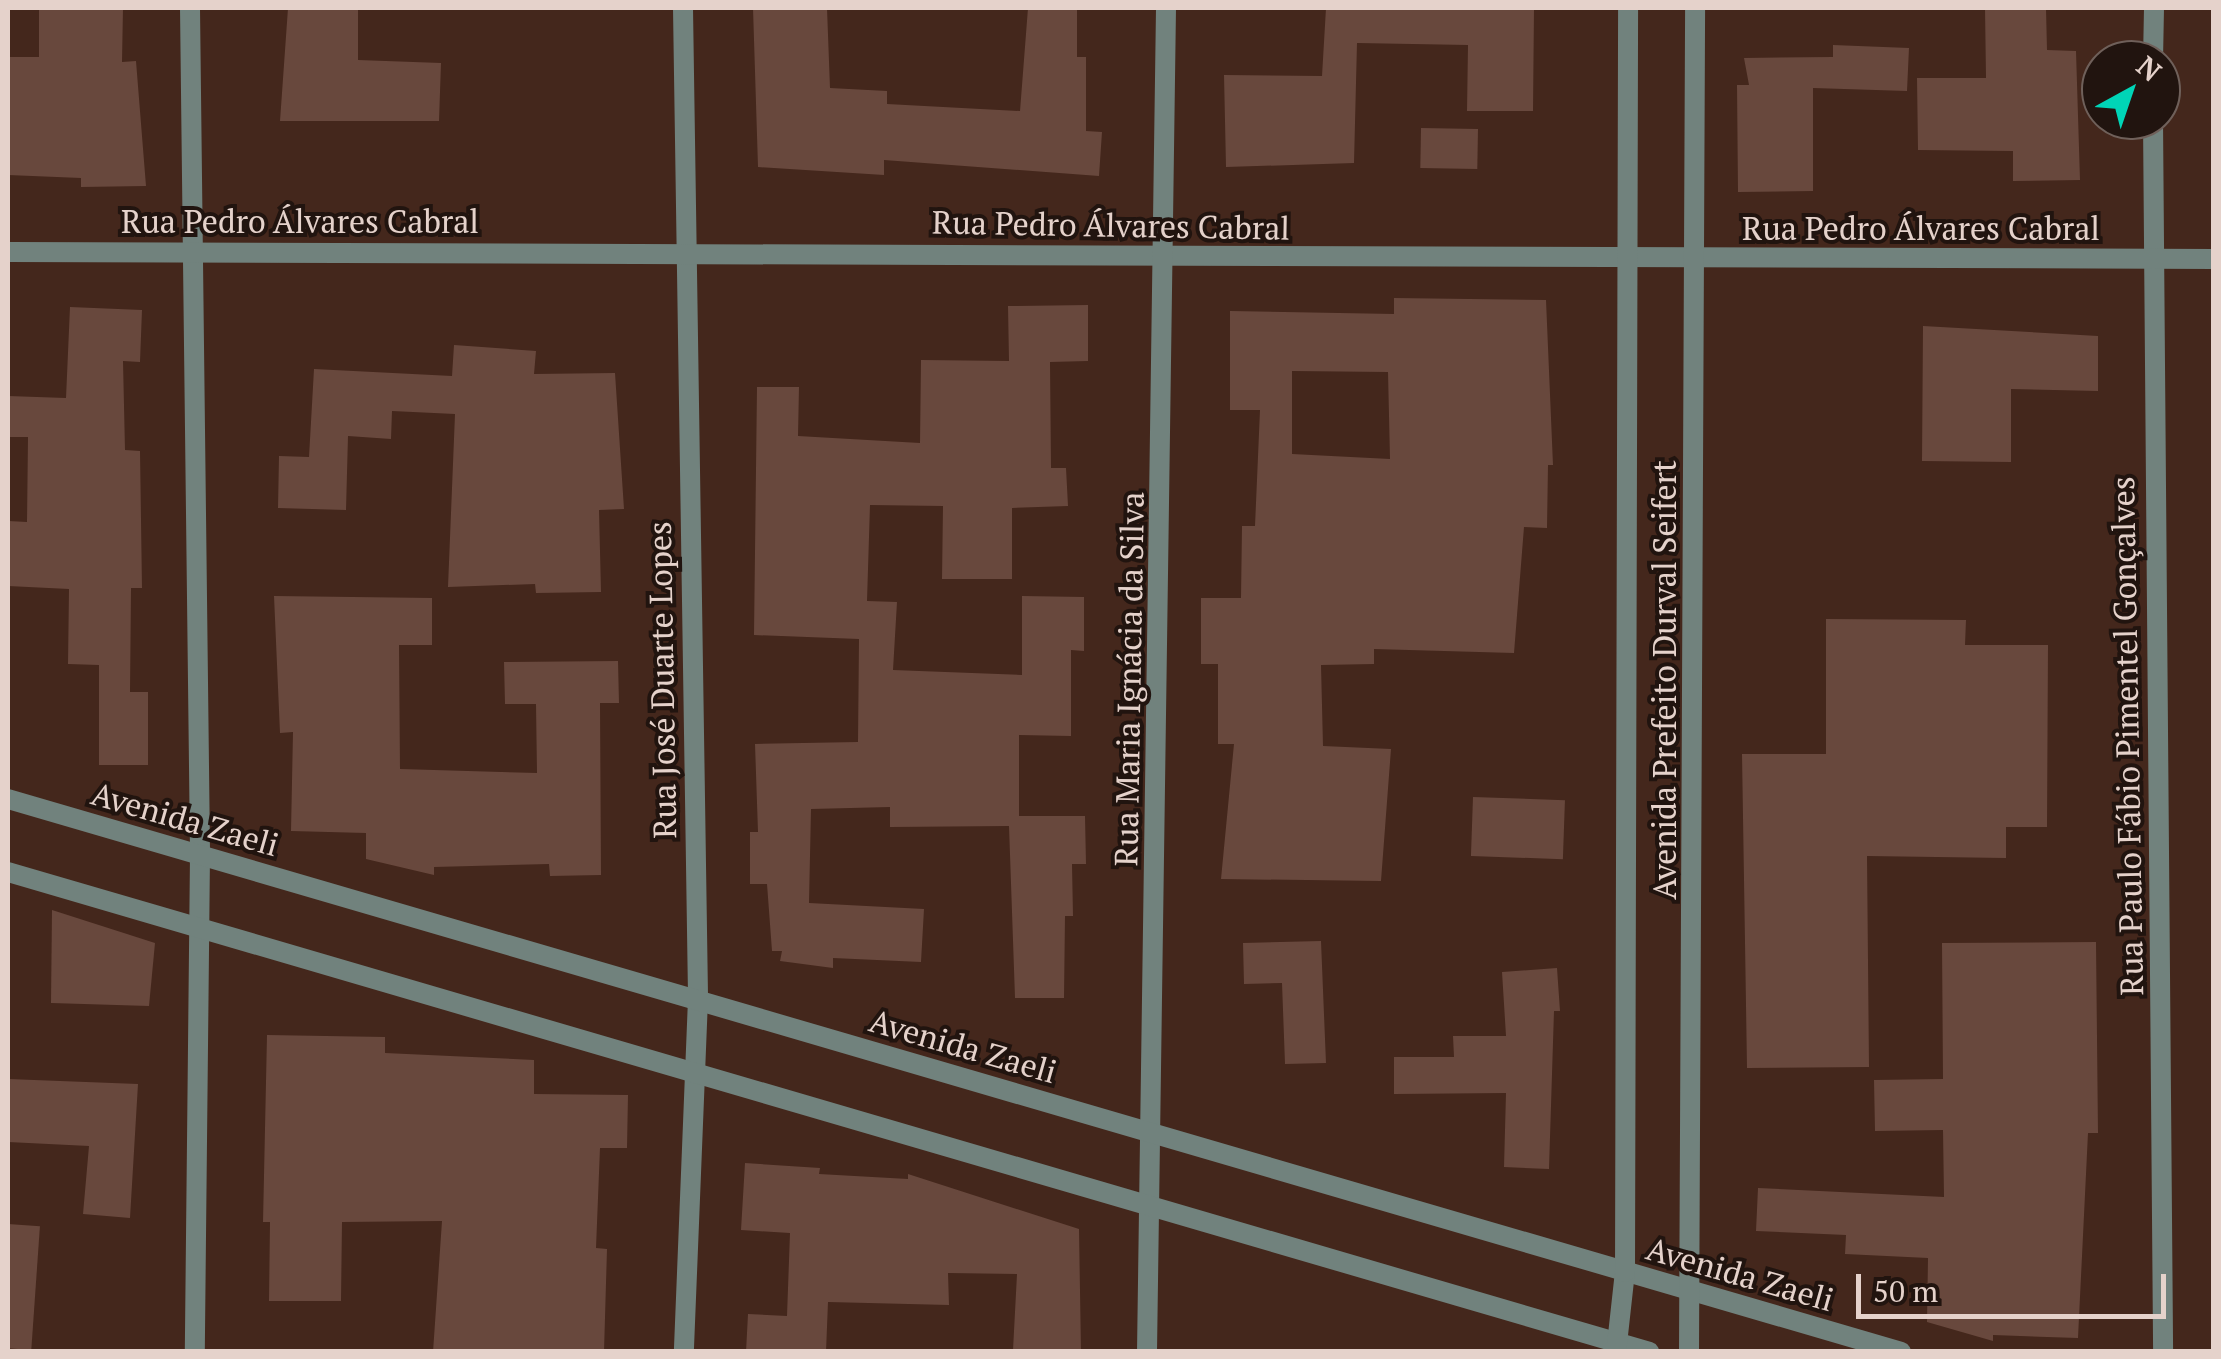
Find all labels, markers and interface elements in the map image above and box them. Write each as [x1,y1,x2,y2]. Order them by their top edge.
north arrow [2081,40,2181,140]
text: N [2129,47,2169,89]
street label: Rua Pedro Álvares Cabral [121,202,479,240]
street label: Rua Pedro Álvares Cabral [931,203,1291,247]
street label: Rua Pedro Álvares Cabral [1742,209,2100,247]
street label: Avenida Prefeito Durval Seifert [1645,460,1683,900]
street label: Rua Paulo Fábio Pimentel Gonçalves [2103,476,2151,996]
street label: Rua Maria Ignácia da Silva [1107,491,1151,867]
street label: Rua José Duarte Lopes [640,521,684,839]
street label: Avenida Zaeli [87,774,283,864]
street label: Avenida Zaeli [865,1001,1061,1091]
street label: Avenida Zaeli [1642,1229,1838,1319]
scale bar [1861,1254,2171,1316]
text: 50 m [1873,1271,1938,1311]

